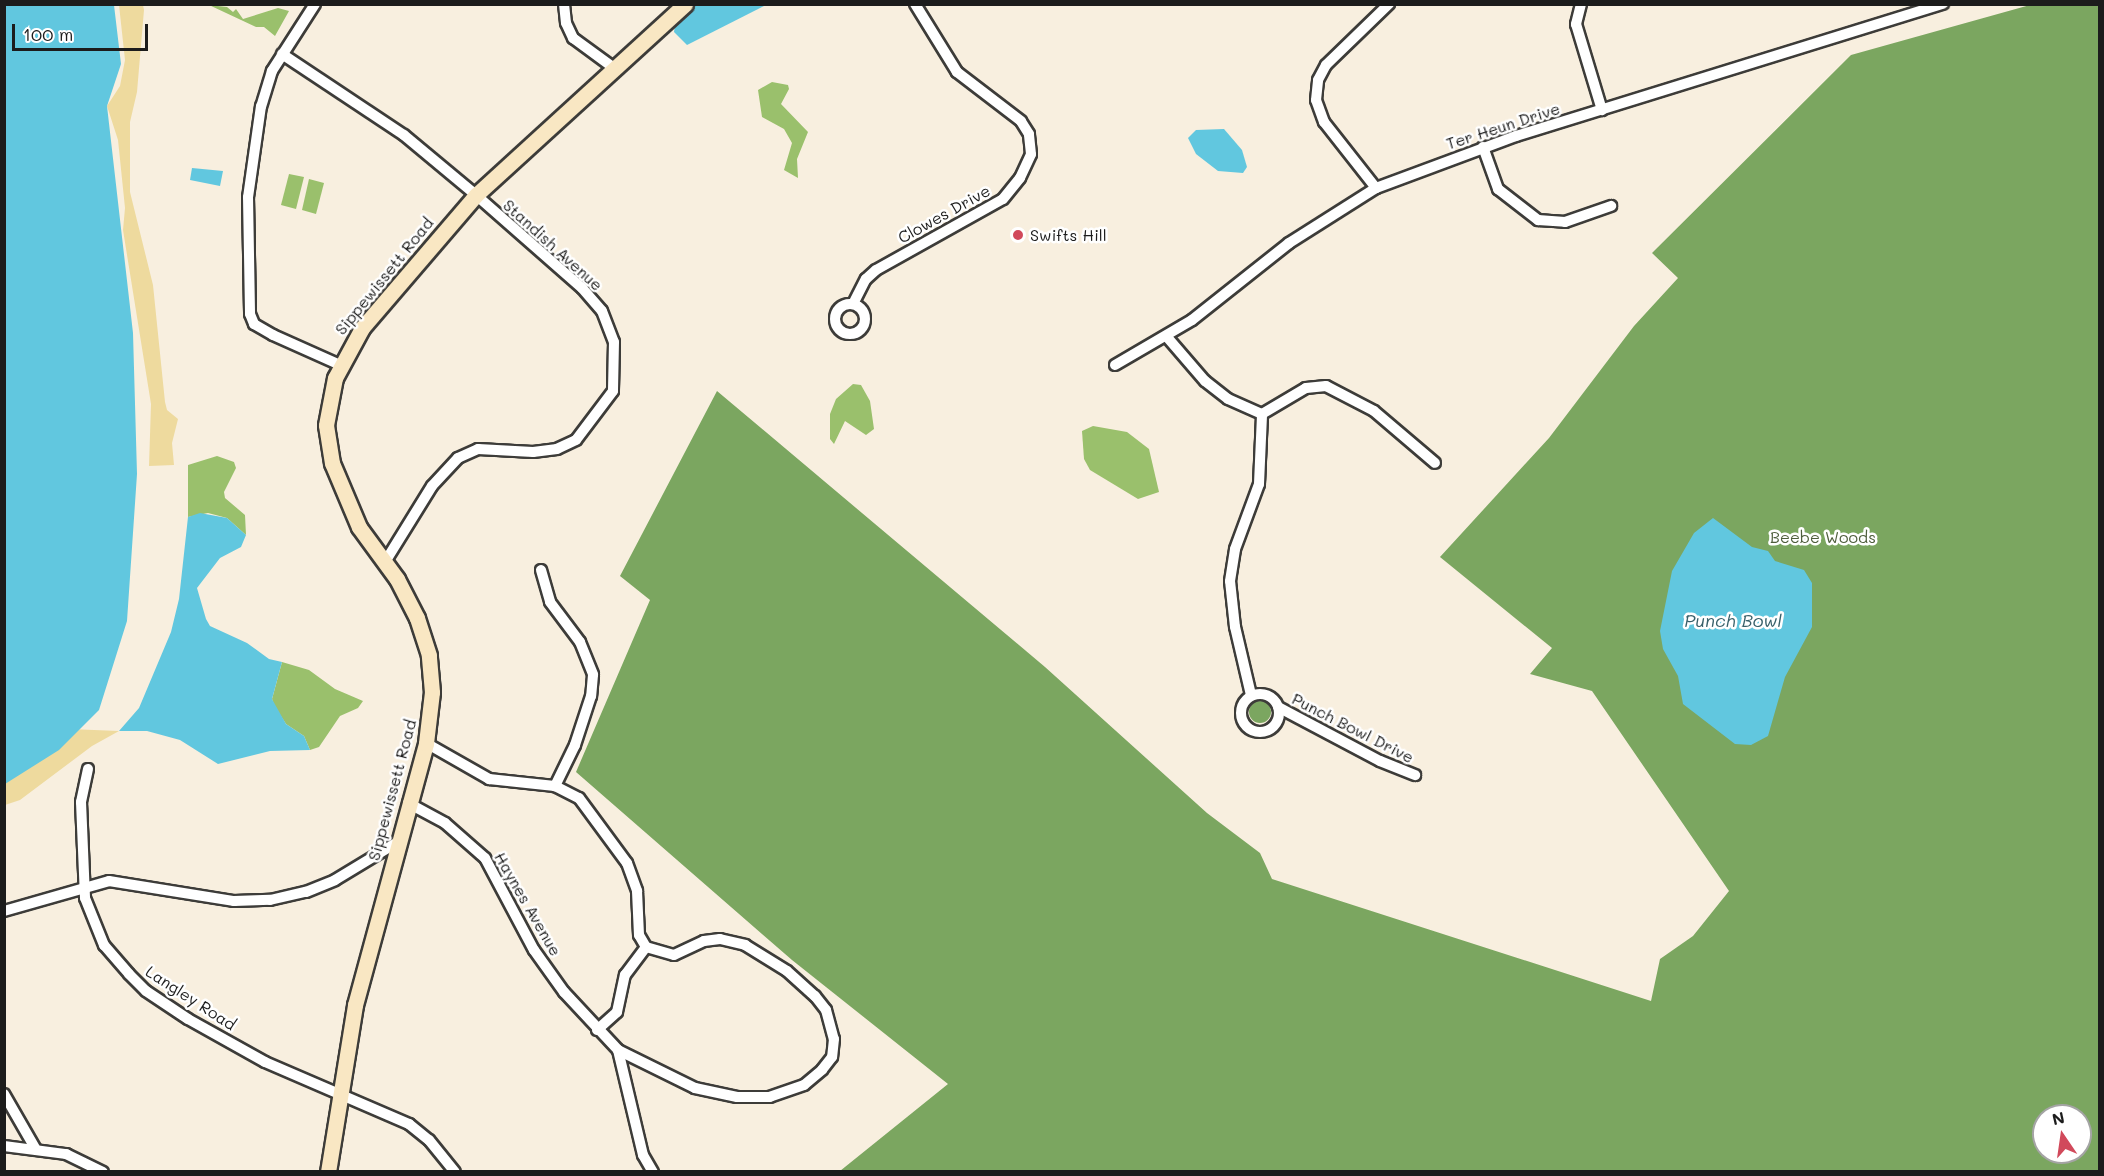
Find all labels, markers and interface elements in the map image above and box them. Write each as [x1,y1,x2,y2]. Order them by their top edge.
scale bar [15,12,152,50]
text: 100 m [23,22,73,46]
street label: Ter Heun Drive [1444,99,1562,153]
street label: Clowes Drive [895,181,993,247]
street label: Standish Avenue [499,195,607,295]
street label: Sippewissett Road [331,213,437,339]
place label: Swifts Hill [1030,225,1107,245]
marker: Swifts Hill [1011,228,1025,242]
park label: Beebe Woods [1770,527,1876,547]
water label: Punch Bowl [1684,609,1782,631]
street label: Punch Bowl Drive [1289,689,1417,767]
street label: Sippewissett Road [364,717,420,863]
street label: Haynes Avenue [490,849,566,959]
street label: Langley Road [142,962,240,1034]
north arrow [2032,1104,2092,1164]
text: N [2050,1106,2067,1130]

